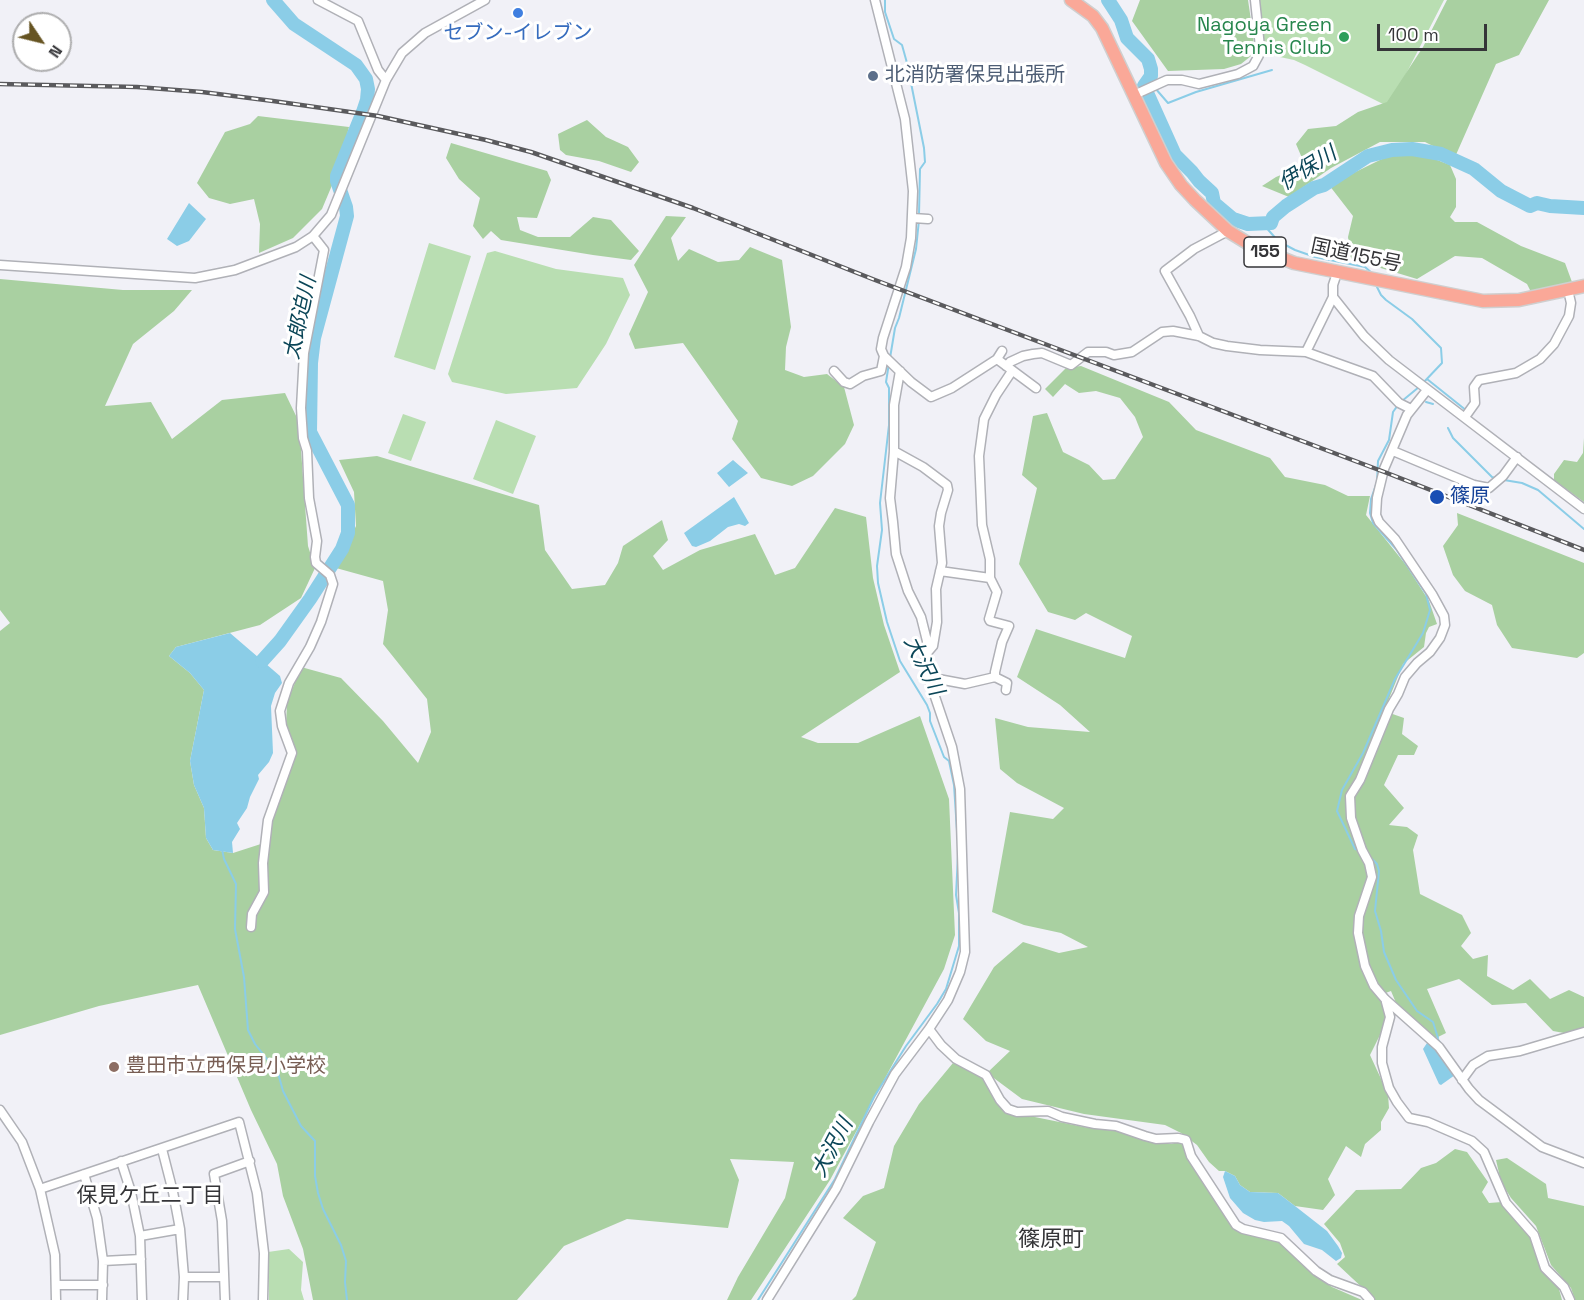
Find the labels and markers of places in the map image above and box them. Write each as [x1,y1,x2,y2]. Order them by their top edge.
marker: セブン-イレブン [511,6,525,20]
place label: Nagoya Green Tennis Club [1197,14,1332,61]
place label: セブン-イレブン [443,22,593,46]
marker: Nagoya Green Tennis Club [1337,30,1351,44]
place label: 北消防署保見出張所 [885,64,1065,88]
marker: 北消防署保見出張所 [866,69,880,83]
place label: 篠原 [1450,485,1490,509]
marker: 篠原 [1428,488,1446,506]
place label: 豊田市立西保見小学校 [126,1055,326,1079]
marker: 豊田市立西保見小学校 [107,1060,121,1074]

